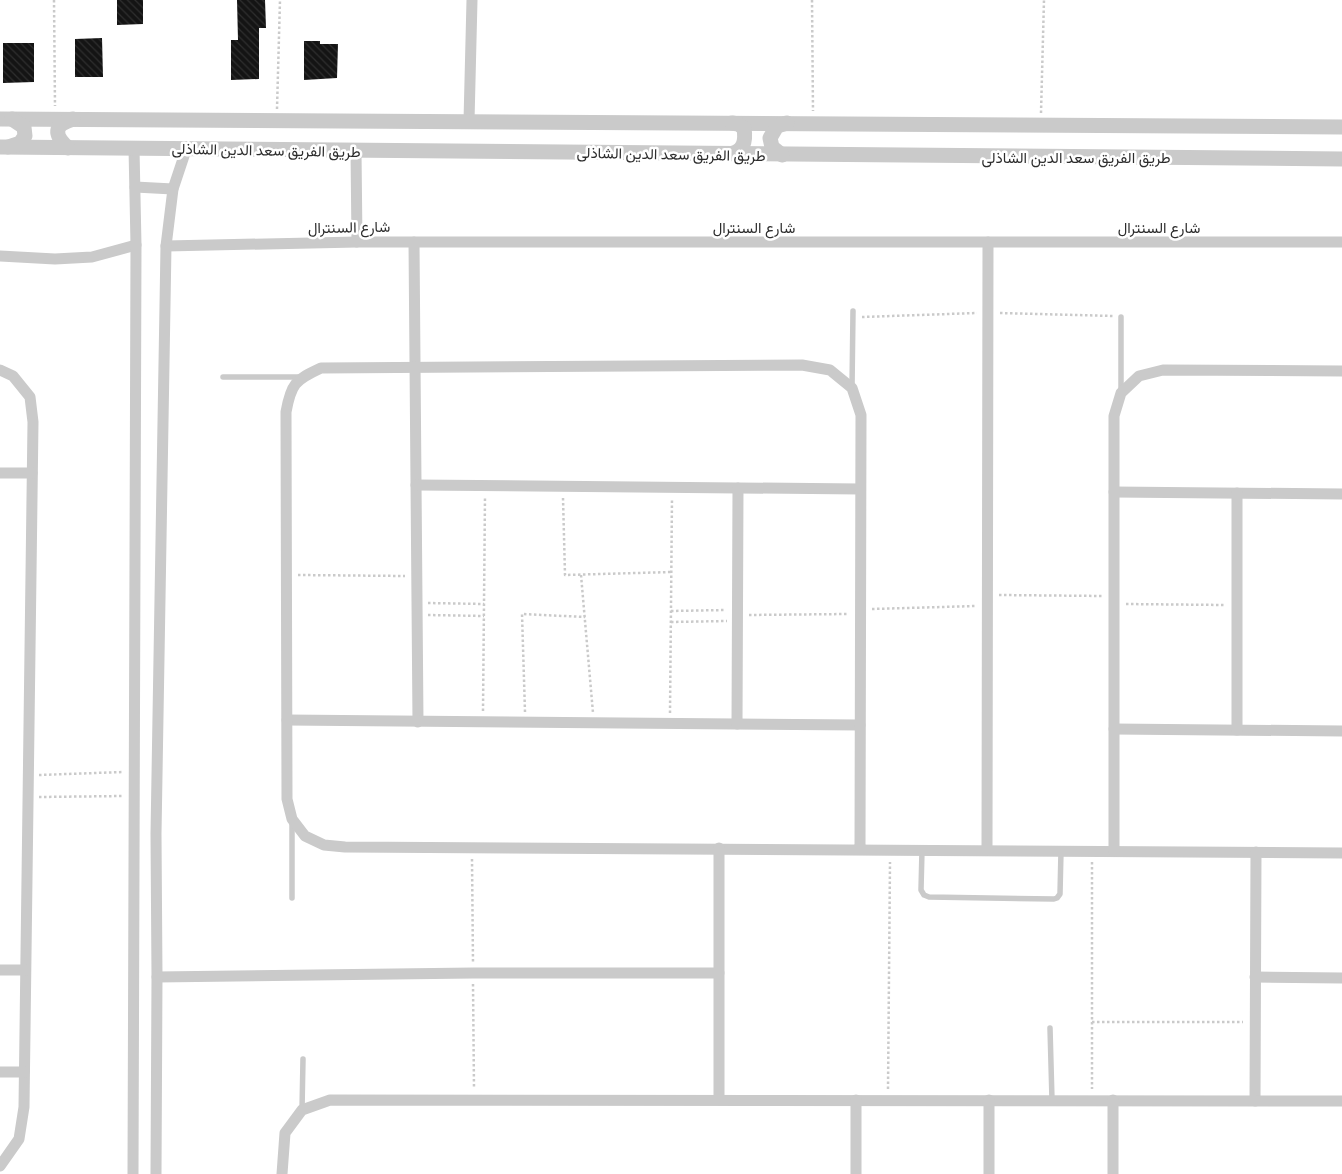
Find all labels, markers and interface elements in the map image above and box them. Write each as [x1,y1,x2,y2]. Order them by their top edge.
street label: طريق الفريق سعد الدين الشاذلى [171,139,361,162]
street label: طريق الفريق سعد الدين الشاذلى [576,143,766,166]
street label: طريق الفريق سعد الدين الشاذلى [981,148,1171,168]
street label: شارع السنترال [308,217,391,239]
street label: شارع السنترال [713,218,795,239]
street label: شارع السنترال [1118,218,1200,239]

